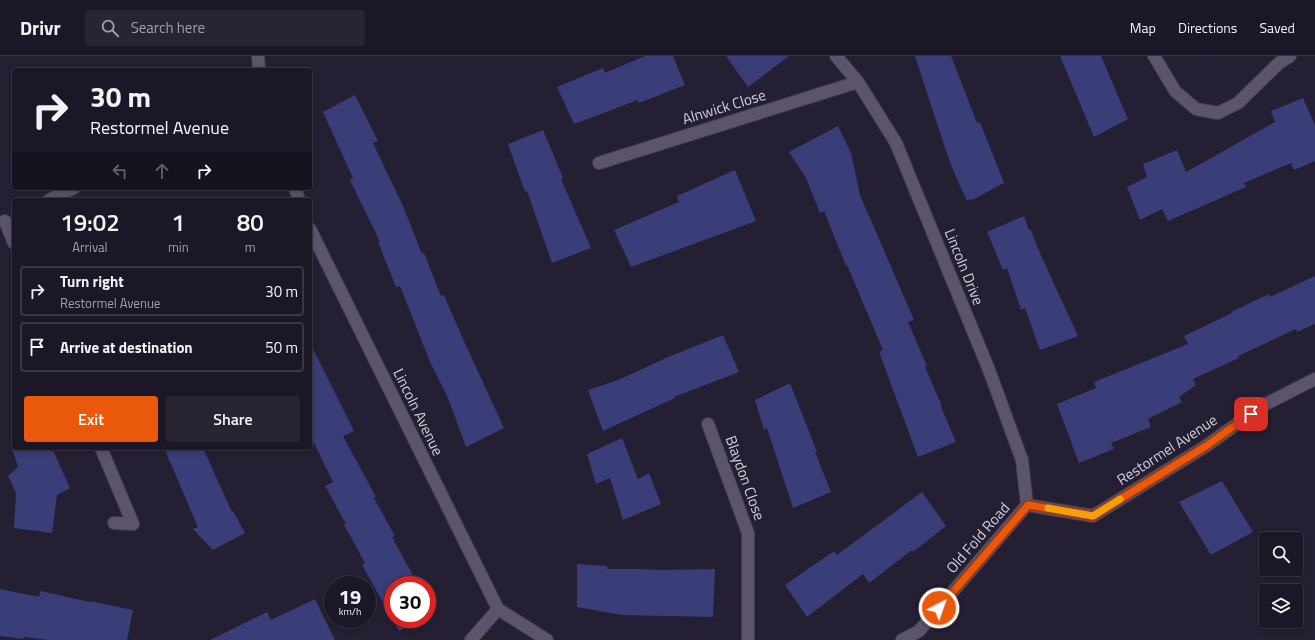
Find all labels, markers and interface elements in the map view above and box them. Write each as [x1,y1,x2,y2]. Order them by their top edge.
search box [85,10,365,46]
text: Drivr [20,13,61,42]
text: Search here [131,16,205,39]
icon: search [99,17,121,39]
text: Map [1130,17,1156,38]
text: Directions [1178,17,1237,38]
text: Saved [1259,17,1295,38]
text: 30 m [90,75,151,118]
street label: Alnwick Close [679,83,768,130]
icon: right [24,84,76,136]
text: Restormel Avenue [90,114,229,141]
icon: left [109,160,131,182]
icon: ahead [151,160,173,182]
icon: right [193,160,215,182]
text: 19:02 [60,204,120,240]
text: 1 [172,204,185,240]
text: 80 [237,204,264,240]
street label: Lincoln Drive [939,225,990,308]
text: Arrival [72,237,108,257]
text: min [168,237,189,257]
text: m [245,237,256,257]
text: Turn right [60,270,124,293]
icon: right [26,280,48,302]
text: 30 m [265,280,298,303]
text: Restormel Avenue [60,293,160,313]
icon: arrive [26,336,48,358]
text: Arrive at destination [60,336,193,359]
text: 50 m [265,336,298,359]
street label: Lincoln Avenue [387,364,450,459]
button: Exit [24,396,158,442]
button: Share [166,396,300,442]
pin [1234,397,1268,431]
icon: arrive [1240,403,1262,425]
street label: Restormel Avenue [1112,408,1222,491]
street label: Blaydon Close [720,432,771,523]
street label: Old Fold Road [940,497,1015,578]
map controls [1259,532,1303,628]
button: search [1259,532,1303,576]
speed limit sign: 30 [384,576,436,628]
text: 19 [339,581,361,612]
button: layers [1259,584,1303,628]
position arrow [918,587,960,629]
text: km/h [339,604,361,619]

